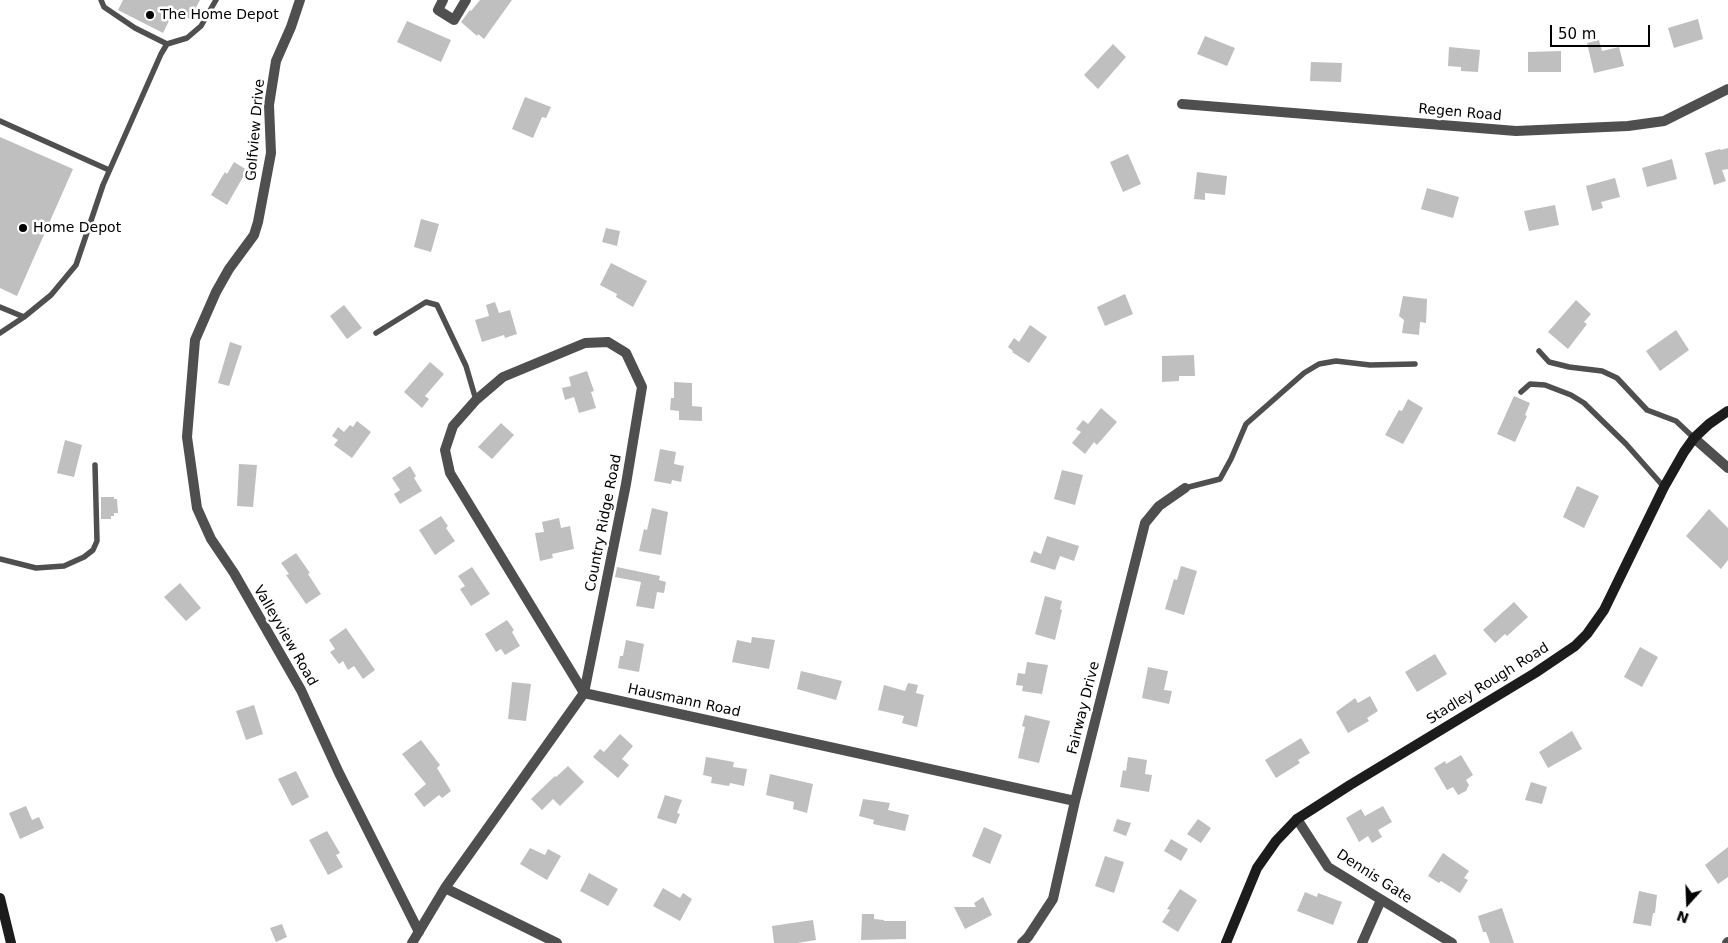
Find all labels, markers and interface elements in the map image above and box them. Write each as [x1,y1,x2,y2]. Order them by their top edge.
place label: The Home Depot [160,7,279,23]
marker: The Home Depot [144,9,156,21]
scale bar [1553,15,1653,47]
text: 50 m [1558,25,1596,43]
street label: Golfview Drive [243,78,269,182]
street label: Regen Road [1418,101,1502,125]
place label: Home Depot [33,220,121,236]
marker: Home Depot [17,222,29,234]
street label: Country Ridge Road [582,453,626,593]
street label: Valleyview Road [249,583,321,689]
street label: Stadley Rough Road [1424,640,1552,728]
street label: Fairway Drive [1064,660,1104,756]
street label: Hausmann Road [626,681,742,721]
street label: Dennis Gate [1333,846,1415,908]
north arrow [1663,878,1713,928]
text: N [1675,908,1691,927]

